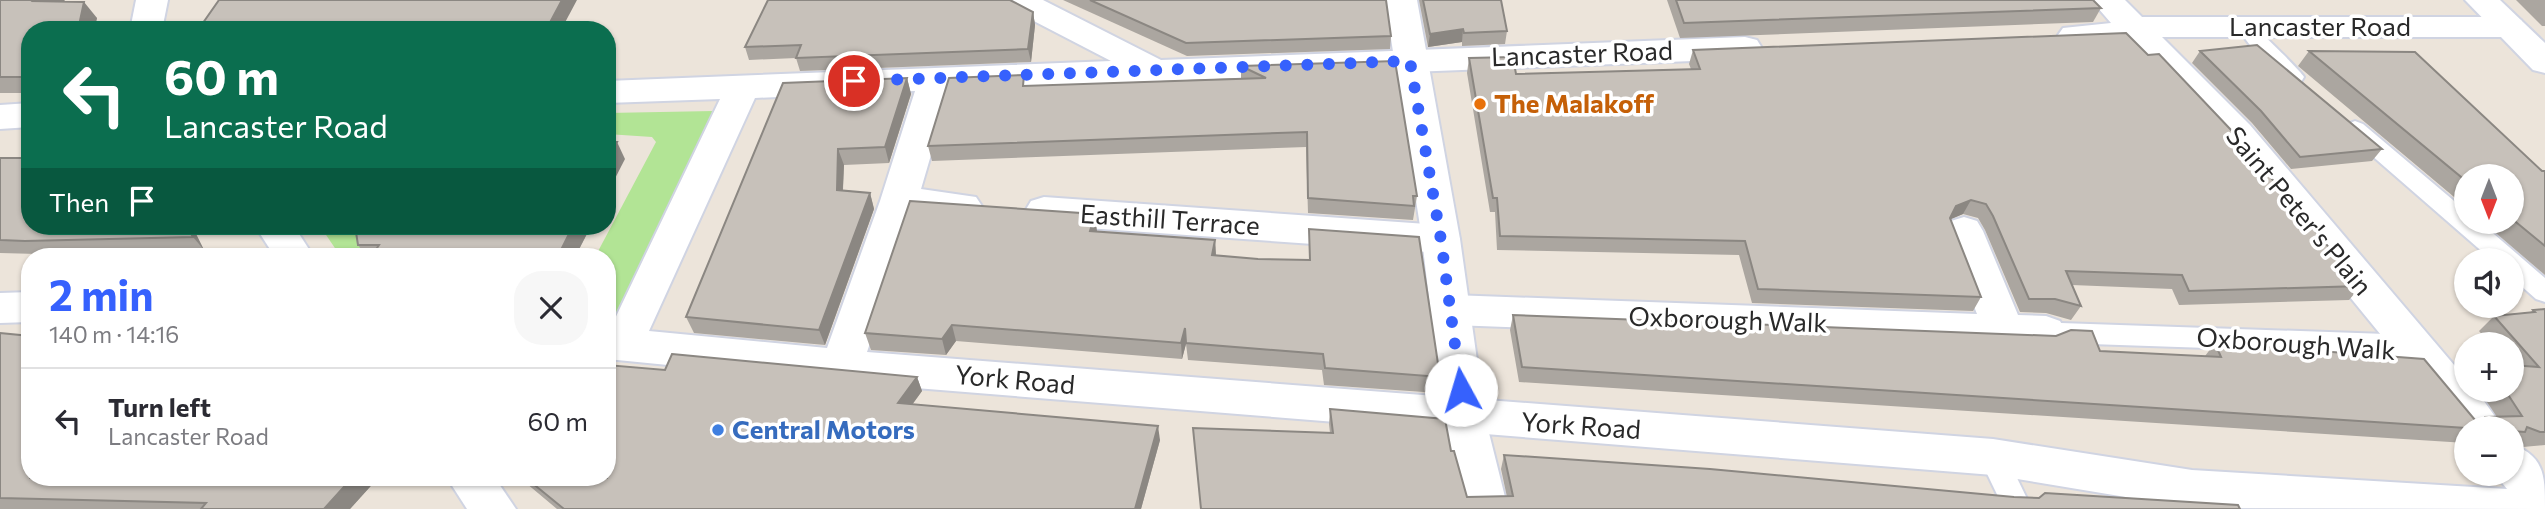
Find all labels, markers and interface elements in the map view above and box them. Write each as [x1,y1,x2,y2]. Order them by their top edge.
street label: Lancaster Road [2229,10,2411,41]
street label: Lancaster Road [1491,34,1673,71]
text: 60 m [164,45,279,105]
icon: left [49,49,140,140]
pin [824,51,884,111]
icon: arrive [835,62,873,100]
place label: The Malakoff [1494,87,1654,118]
marker: The Malakoff [1472,96,1488,112]
text: Lancaster Road [164,105,388,145]
street label: Saint Peter's Plain [2221,120,2380,301]
north arrow [2454,164,2524,234]
map controls [2454,164,2524,486]
icon: arrive [123,182,161,220]
text: Then [49,186,109,217]
street label: Easthill Terrace [1079,197,1261,240]
button: sound [2454,248,2524,318]
text: 2 min [49,268,154,320]
button: close [514,271,588,345]
street label: Oxborough Walk [1628,300,1828,337]
text: 140 m · 14:16 [49,320,179,348]
street label: Oxborough Walk [2196,320,2397,365]
button: + [2454,332,2524,402]
position arrow [1424,353,1498,427]
street label: York Road [954,358,1076,399]
text: Turn left [108,391,211,422]
icon: left [49,402,87,440]
text: 60 m [528,405,588,436]
street label: York Road [1520,405,1642,444]
place label: Central Motors [732,413,915,444]
button: − [2454,416,2524,486]
text: Lancaster Road [108,422,269,450]
marker: Central Motors [710,422,726,438]

